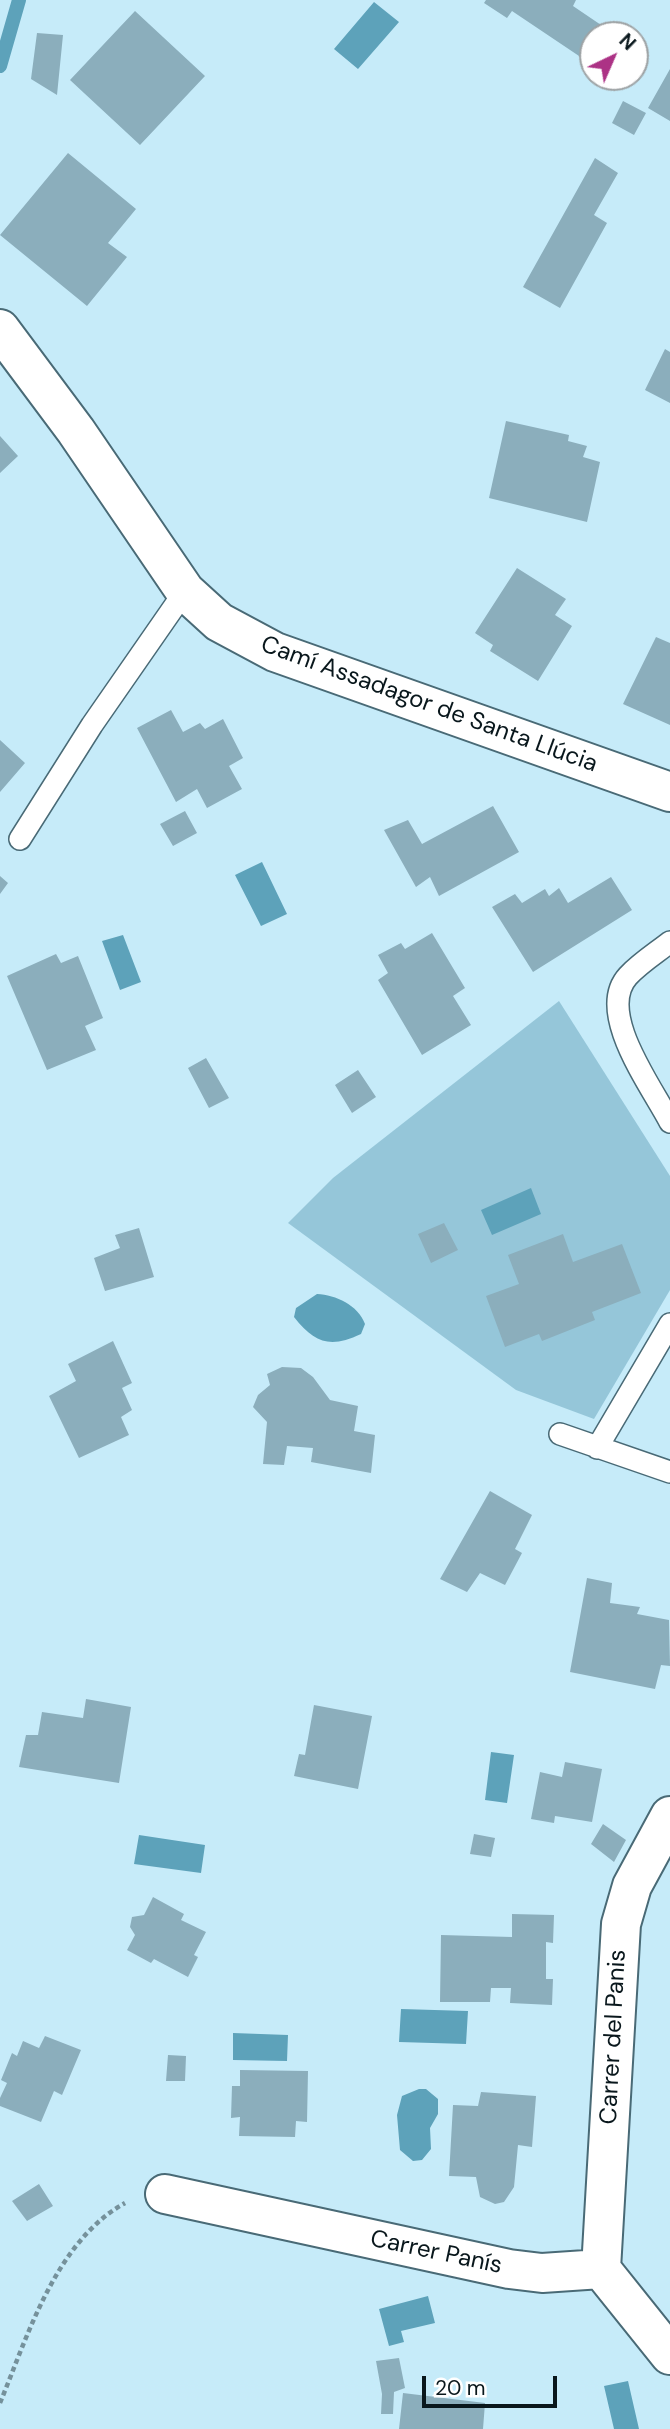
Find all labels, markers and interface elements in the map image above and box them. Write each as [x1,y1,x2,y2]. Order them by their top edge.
north arrow [579,21,649,91]
text: N [614,28,641,56]
street label: Camí Assadagor de Santa Llúcia [257,631,601,779]
street label: Carrer del Panis [595,1949,633,2125]
street label: Carrer Panís [367,2225,505,2281]
scale bar [425,2362,560,2406]
text: 20 m [435,2374,486,2402]

